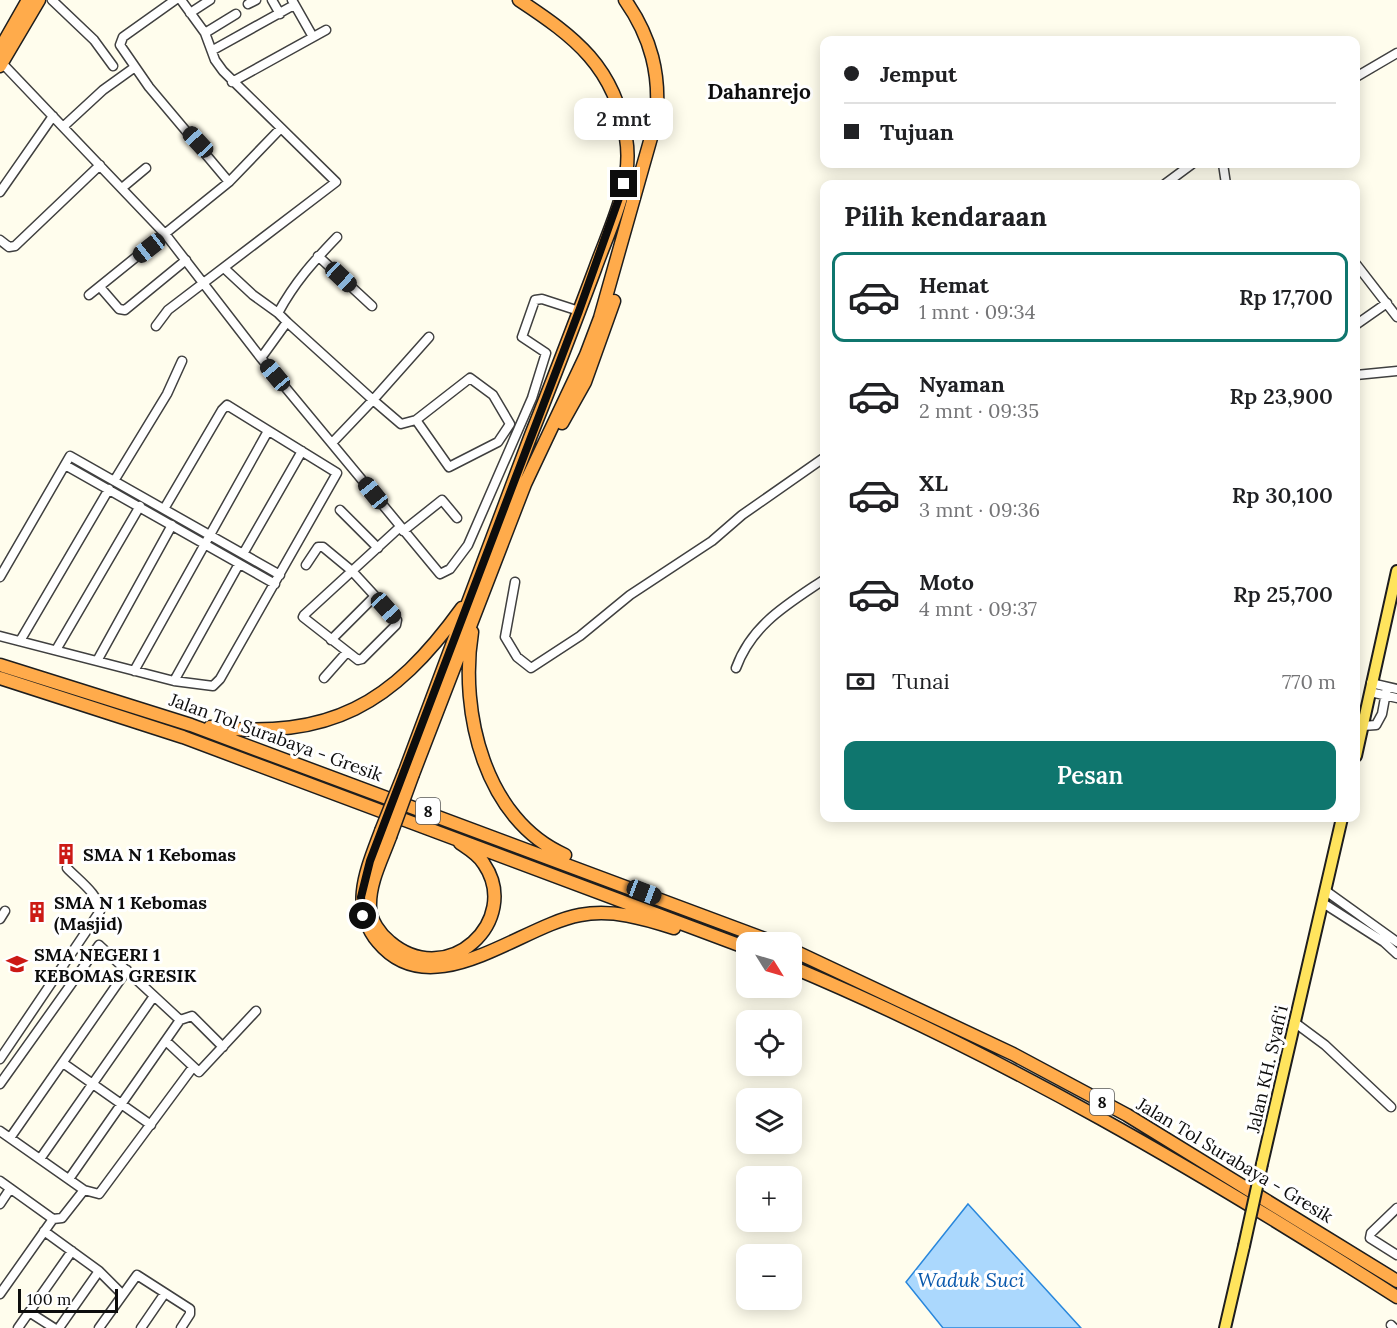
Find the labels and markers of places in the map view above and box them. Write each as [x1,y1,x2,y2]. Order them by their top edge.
building icon: SMA N 1 Kebomas [54,842,78,866]
place label: SMA N 1 Kebomas [83,843,236,866]
place label: SMA N 1 Kebomas (Masjid) [54,891,207,935]
building icon: SMA N 1 Kebomas (Masjid) [25,900,49,924]
place label: SMA NEGERI 1 KEBOMAS GRESIK [34,943,196,987]
school or university icon: SMA NEGERI 1 KEBOMAS GRESIK [5,952,29,976]

